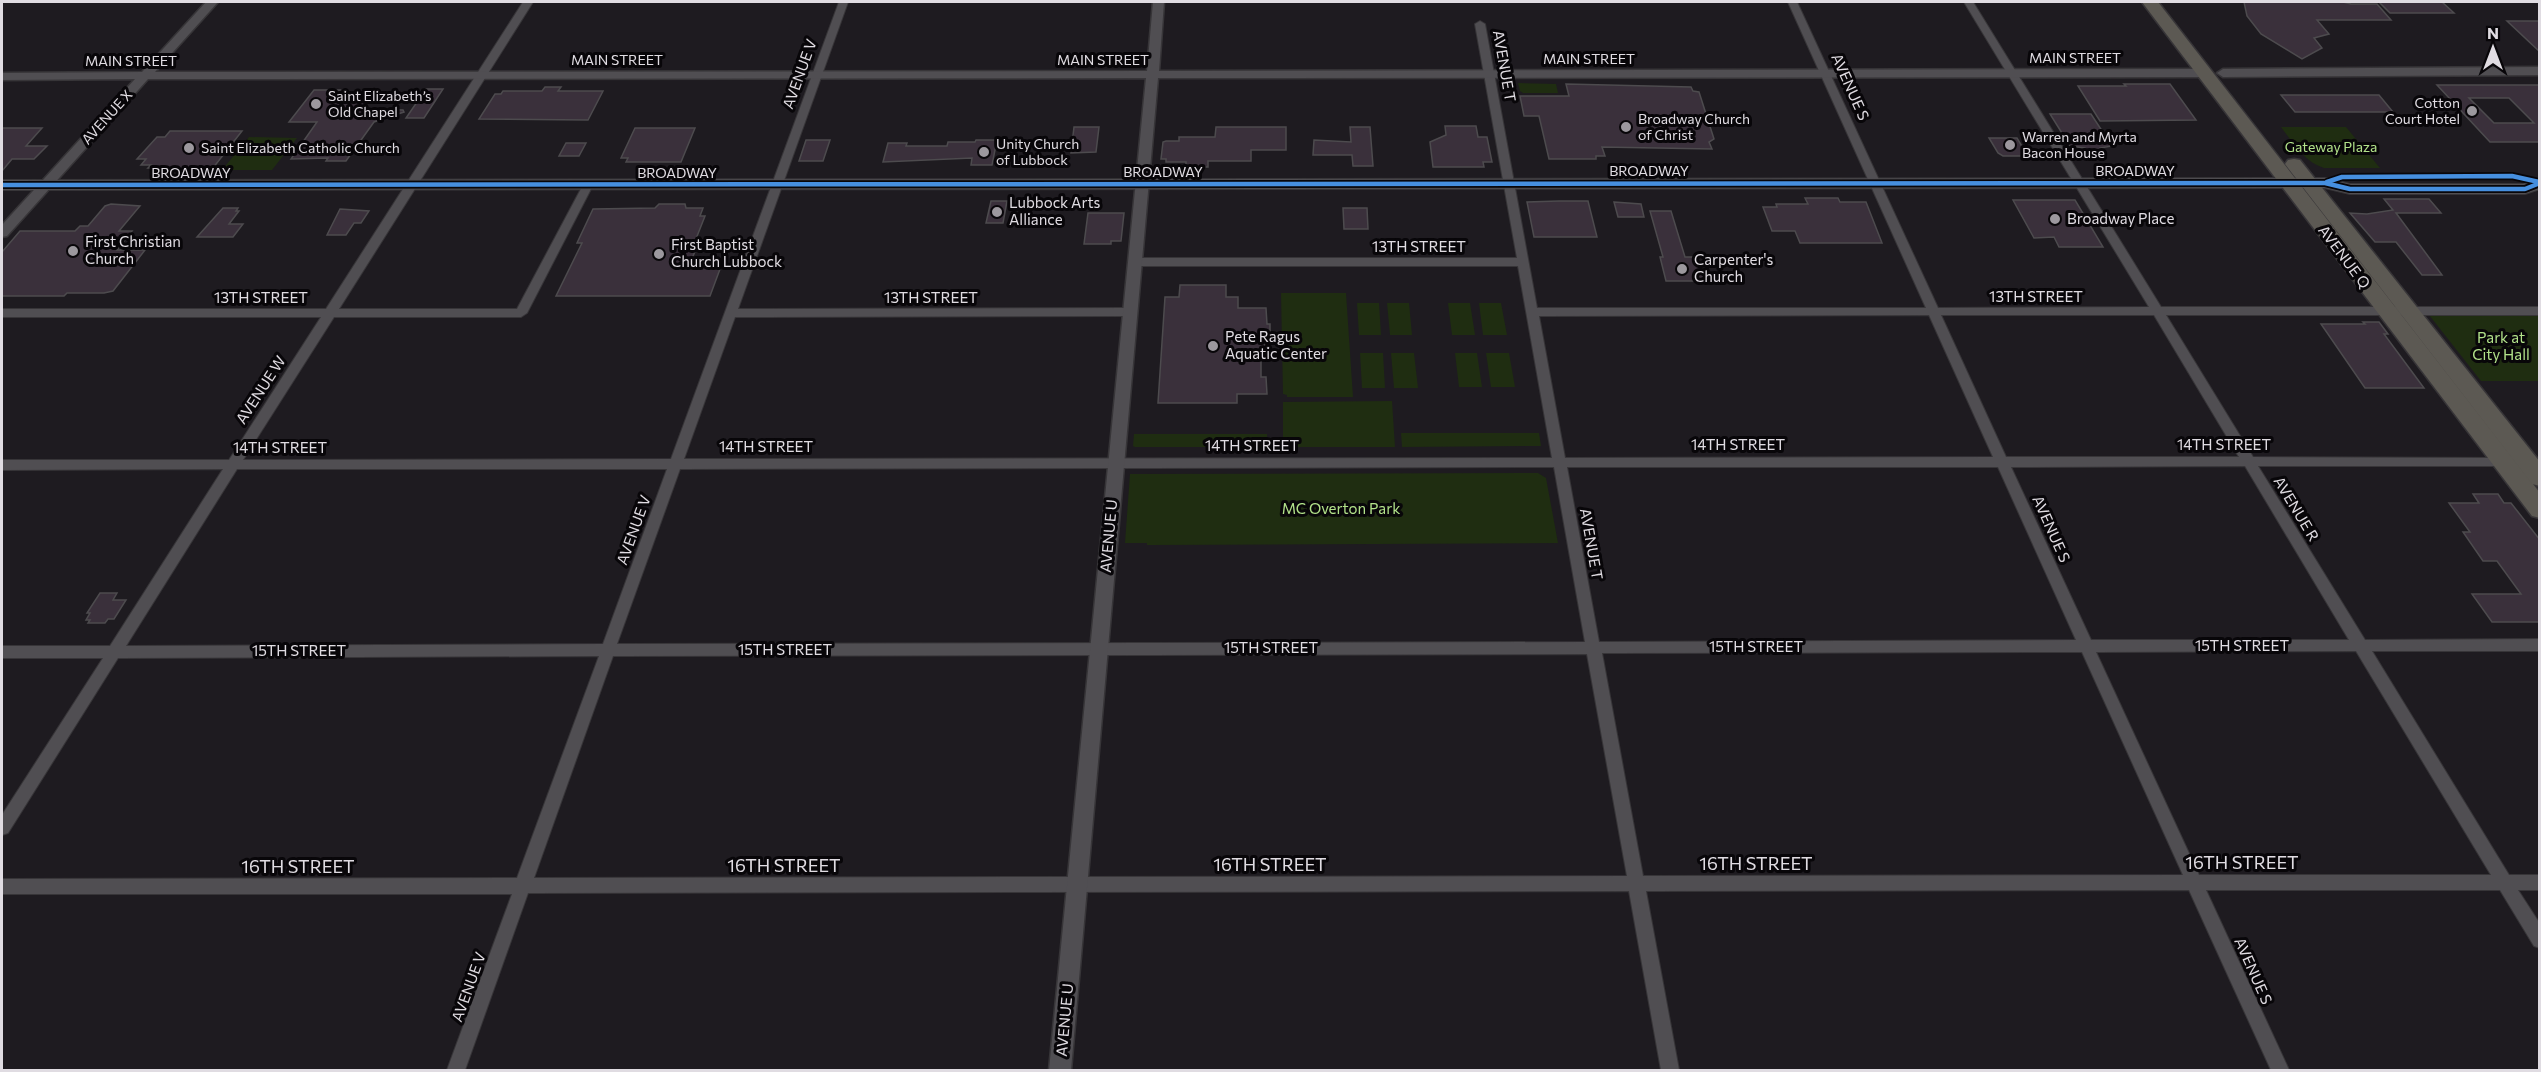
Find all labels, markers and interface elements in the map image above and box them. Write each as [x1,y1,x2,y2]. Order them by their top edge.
north arrow [2463,18,2523,78]
text: N [2487,23,2499,42]
street label: AVENUE T [1490,29,1520,103]
street label: AVENUE V [778,36,820,111]
street label: MAIN STREET [2029,49,2121,66]
street label: MAIN STREET [1543,50,1635,67]
street label: AVENUE S [1828,50,1874,123]
street label: MAIN STREET [571,51,663,68]
street label: MAIN STREET [1057,51,1149,68]
street label: MAIN STREET [85,52,177,69]
street label: AVENUE X [78,86,136,148]
place label: Saint Elizabeth’s Old Chapel [328,87,431,120]
place label: Cotton Court Hotel [2385,94,2460,127]
marker: Saint Elizabeth’s Old Chapel [309,97,323,111]
marker: Cotton Court Hotel [2465,104,2479,118]
place label: Broadway Church of Christ [1638,110,1750,143]
marker: Broadway Church of Christ [1619,120,1633,134]
place label: Warren and Myrta Bacon House [2022,128,2137,161]
place label: Unity Church of Lubbock [996,135,1079,168]
marker: Warren and Myrta Bacon House [2003,138,2017,152]
park label: Gateway Plaza [2285,138,2377,155]
place label: Saint Elizabeth Catholic Church [201,139,400,156]
marker: Saint Elizabeth Catholic Church [182,141,196,155]
marker: Unity Church of Lubbock [977,145,991,159]
street label: BROADWAY [1609,162,1689,179]
street label: BROADWAY [2095,162,2175,179]
street label: BROADWAY [1123,163,1203,180]
street label: BROADWAY [151,164,231,181]
street label: BROADWAY [637,164,717,181]
place label: Lubbock Arts Alliance [1009,193,1101,228]
marker: Lubbock Arts Alliance [990,205,1004,219]
place label: Broadway Place [2067,209,2175,227]
marker: Broadway Place [2048,212,2062,226]
street label: AVENUE Q [2315,221,2374,292]
place label: First Christian Church [85,232,181,267]
place label: First Baptist Church Lubbock [671,235,782,270]
street label: 13TH STREET [1372,237,1466,255]
marker: First Christian Church [66,244,80,258]
marker: First Baptist Church Lubbock [652,247,666,261]
place label: Carpenter's Church [1694,250,1773,285]
marker: Carpenter's Church [1675,262,1689,276]
street label: 13TH STREET [1989,287,2083,305]
street label: 13TH STREET [214,288,308,306]
street label: 13TH STREET [884,288,978,306]
place label: Pete Ragus Aquatic Center [1225,327,1327,362]
park label: Park at City Hall [2472,328,2530,363]
marker: Pete Ragus Aquatic Center [1206,339,1220,353]
street label: AVENUE W [231,352,289,427]
street label: 14TH STREET [1691,435,1785,453]
street label: 14TH STREET [2177,435,2271,453]
street label: 14TH STREET [1205,436,1299,454]
street label: 14TH STREET [719,437,813,455]
street label: 14TH STREET [233,438,327,456]
street label: AVENUE R [2270,473,2323,544]
street label: AVENUE V [612,492,654,567]
street label: AVENUE S [2029,492,2075,565]
street label: AVENUE U [1096,499,1120,573]
park label: MC Overton Park [1282,499,1400,517]
street label: AVENUE T [1577,507,1607,581]
street label: 15TH STREET [2195,636,2289,654]
street label: 15TH STREET [1709,637,1803,655]
street label: 15TH STREET [1224,638,1318,656]
street label: 15TH STREET [738,640,832,658]
street label: 15TH STREET [252,641,346,659]
street label: 16TH STREET [2185,851,2299,873]
street label: 16TH STREET [1699,852,1813,874]
street label: 16TH STREET [1213,853,1327,875]
street label: 16TH STREET [727,854,841,876]
street label: 16TH STREET [241,855,355,877]
street label: AVENUE S [2231,934,2277,1007]
street label: AVENUE V [447,949,489,1024]
street label: AVENUE U [1052,983,1076,1057]

